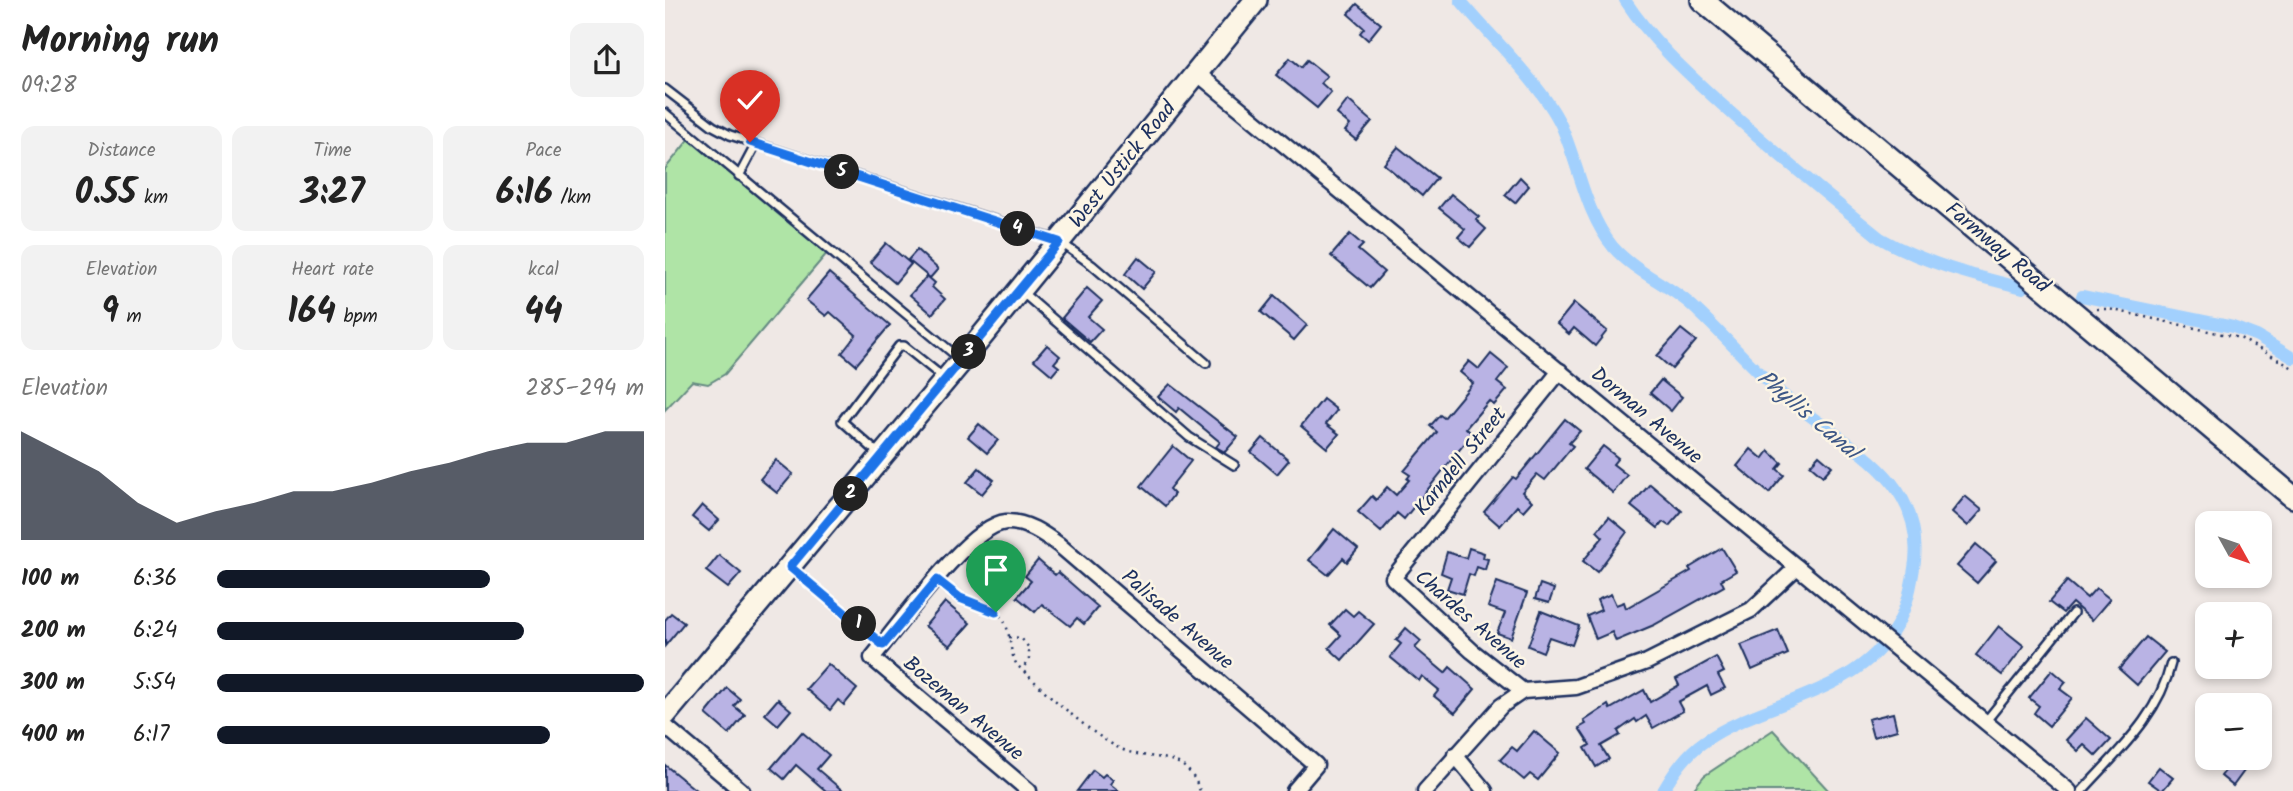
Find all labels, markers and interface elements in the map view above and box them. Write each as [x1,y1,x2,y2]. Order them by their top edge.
text: Morning run [21,12,219,72]
button: share [570,23,644,97]
text: 09:28 [21,68,77,104]
pin [720,70,780,142]
icon: check [731,81,769,119]
street label: West Ustick Road [1061,94,1185,236]
text: Distance [87,136,156,166]
text: Time [313,136,352,166]
text: Pace [525,136,562,166]
pin: 5 [825,154,859,190]
text: 5 [837,156,846,186]
text: 0.55 [75,166,137,222]
text: 3:27 [300,166,365,222]
text: 6:16 [496,166,553,222]
text: km [137,183,168,213]
text: /km [553,183,591,213]
street label: Farmway Road [1937,194,2057,303]
pin: 4 [1001,212,1035,246]
text: 4 [1012,213,1023,243]
text: Elevation [86,255,157,285]
text: Heart rate [291,255,374,285]
text: kcal [528,255,559,285]
text: 9 [101,285,119,341]
text: 164 [287,285,336,341]
text: 44 [524,285,563,341]
text: m [119,302,142,332]
text: bpm [336,302,378,332]
pin: 3 [951,334,987,370]
text: 3 [963,336,974,366]
street label: Dorman Avenue [1583,359,1710,473]
water label: Phyllis Canal [1748,362,1870,472]
text: Elevation [21,371,108,407]
text: 285–294 m [526,371,644,407]
street label: Karndell Street [1407,399,1516,524]
pin: 2 [833,476,869,512]
text: 2 [845,478,856,508]
north arrow [2195,511,2271,588]
map controls [2195,511,2272,770]
pin [966,540,1026,612]
icon: arrive [977,551,1015,589]
text: 100 m [21,561,79,597]
text: 6:36 [133,561,177,597]
street label: Palisade Avenue [1113,562,1241,679]
street label: Chardes Avenue [1406,562,1534,679]
button: + [2195,602,2272,679]
pin: 1 [841,606,877,642]
text: 1 [856,608,861,638]
text: 200 m [21,613,86,649]
text: 6:24 [133,613,177,649]
street label: Bozeman Avenue [895,648,1031,770]
text: 300 m [21,665,85,701]
text: 5:54 [133,665,176,701]
button: − [2195,693,2272,770]
text: 400 m [21,717,85,753]
text: 6:17 [133,717,169,753]

